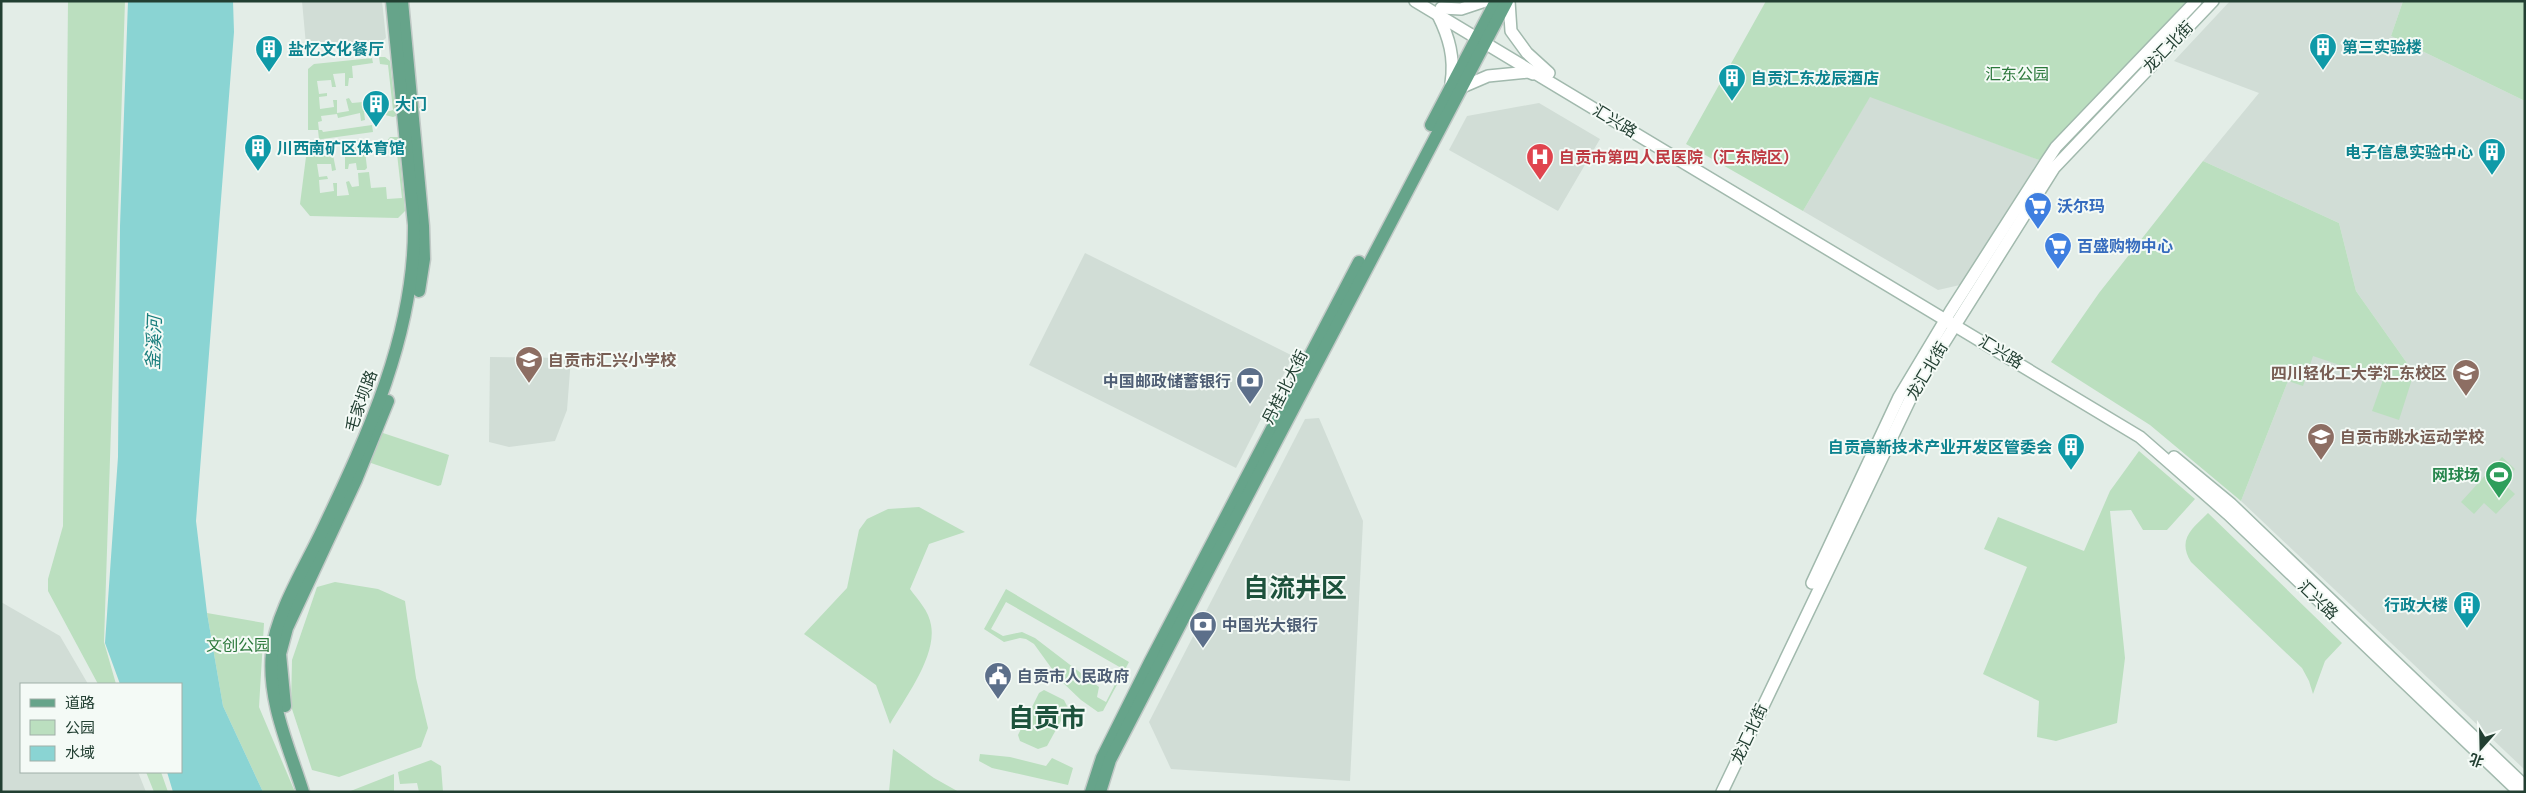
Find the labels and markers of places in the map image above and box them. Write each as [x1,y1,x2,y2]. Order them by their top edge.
building icon: 第三实验楼 [2308,32,2338,71]
building icon: 盐忆文化餐厅 [254,34,284,73]
place label: 第三实验楼 [2342,39,2422,56]
place label: 盐忆文化餐厅 [288,40,384,58]
building icon: 自贡汇东龙辰酒店 [1717,63,1747,102]
place label: 自贡汇东龙辰酒店 [1751,69,1879,87]
building icon: 大门 [361,89,391,128]
place label: 大门 [395,96,427,113]
building icon: 川西南矿区体育馆 [243,133,273,172]
building icon: 电子信息实验中心 [2477,137,2507,176]
place label: 川西南矿区体育馆 [277,140,405,157]
hospital icon: 自贡市第四人民医院（汇东院区） [1525,142,1555,181]
place label: 电子信息实验中心 [2345,144,2473,161]
place label: 自贡市第四人民医院（汇东院区） [1559,149,1799,166]
supermarket icon: 沃尔玛 [2023,191,2053,230]
place label: 沃尔玛 [2057,198,2105,215]
supermarket icon: 百盛购物中心 [2043,231,2073,270]
place label: 百盛购物中心 [2077,237,2173,255]
school or university icon: 自贡市汇兴小学校 [514,345,544,384]
place label: 自贡市汇兴小学校 [548,351,677,369]
school or university icon: 四川轻化工大学汇东校区 [2451,358,2481,397]
place label: 四川轻化工大学汇东校区 [2271,364,2447,382]
bank icon: 中国邮政储蓄银行 [1235,366,1265,405]
place label: 中国邮政储蓄银行 [1103,373,1231,390]
school or university icon: 自贡市跳水运动学校 [2306,422,2336,461]
place label: 自贡市跳水运动学校 [2340,428,2485,446]
building icon: 自贡高新技术产业开发区管委会 [2056,432,2086,471]
place label: 自贡高新技术产业开发区管委会 [1828,439,2052,456]
sports icon: 网球场 [2484,460,2514,499]
place label: 网球场 [2432,467,2480,484]
building icon: 行政大楼 [2452,590,2482,629]
place label: 行政大楼 [2384,597,2448,614]
bank icon: 中国光大银行 [1188,610,1218,649]
place label: 中国光大银行 [1222,617,1318,634]
public building icon: 自贡市人民政府 [983,661,1013,700]
place label: 自贡市人民政府 [1017,668,1129,685]

